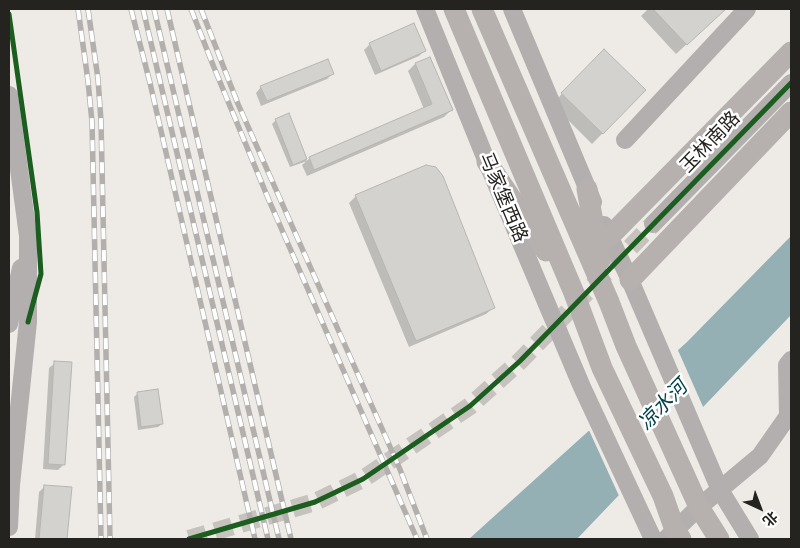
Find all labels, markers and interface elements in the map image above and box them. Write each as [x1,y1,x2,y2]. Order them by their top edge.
street label: 玉林南路 [676,108,746,178]
street label: 马家堡西路 [473,150,531,246]
water label: 凉水河 [635,376,693,436]
north arrow [735,483,785,533]
text: 北 [758,507,782,531]

